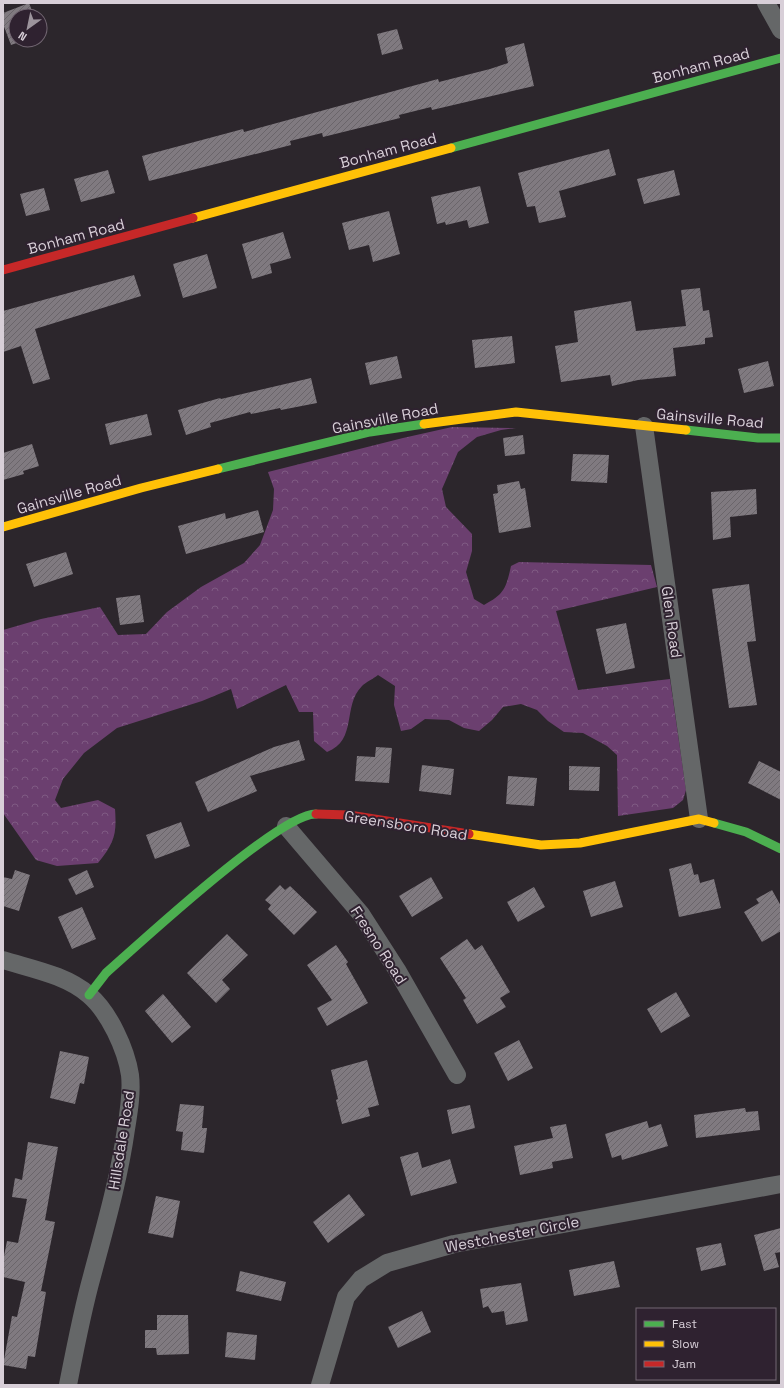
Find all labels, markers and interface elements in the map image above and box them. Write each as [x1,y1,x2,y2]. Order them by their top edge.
north arrow [8,8,48,48]
text: N [16,29,29,44]
street label: Bonham Road [650,43,752,87]
street label: Bonham Road [337,128,439,172]
street label: Bonham Road [25,214,127,258]
street label: Gainsville Road [330,398,440,438]
street label: Gainsville Road [656,404,764,432]
street label: Gainsville Road [15,470,123,518]
street label: Glen Road [658,585,686,659]
street label: Greensboro Road [343,806,469,844]
street label: Fresno Road [347,902,411,988]
street label: Hillsdale Road [104,1089,138,1191]
street label: Westchester Circle [443,1212,581,1256]
legend [636,1308,776,1380]
text: Fast [672,1316,697,1332]
text: Slow [672,1336,699,1352]
text: Jam [672,1356,696,1372]

